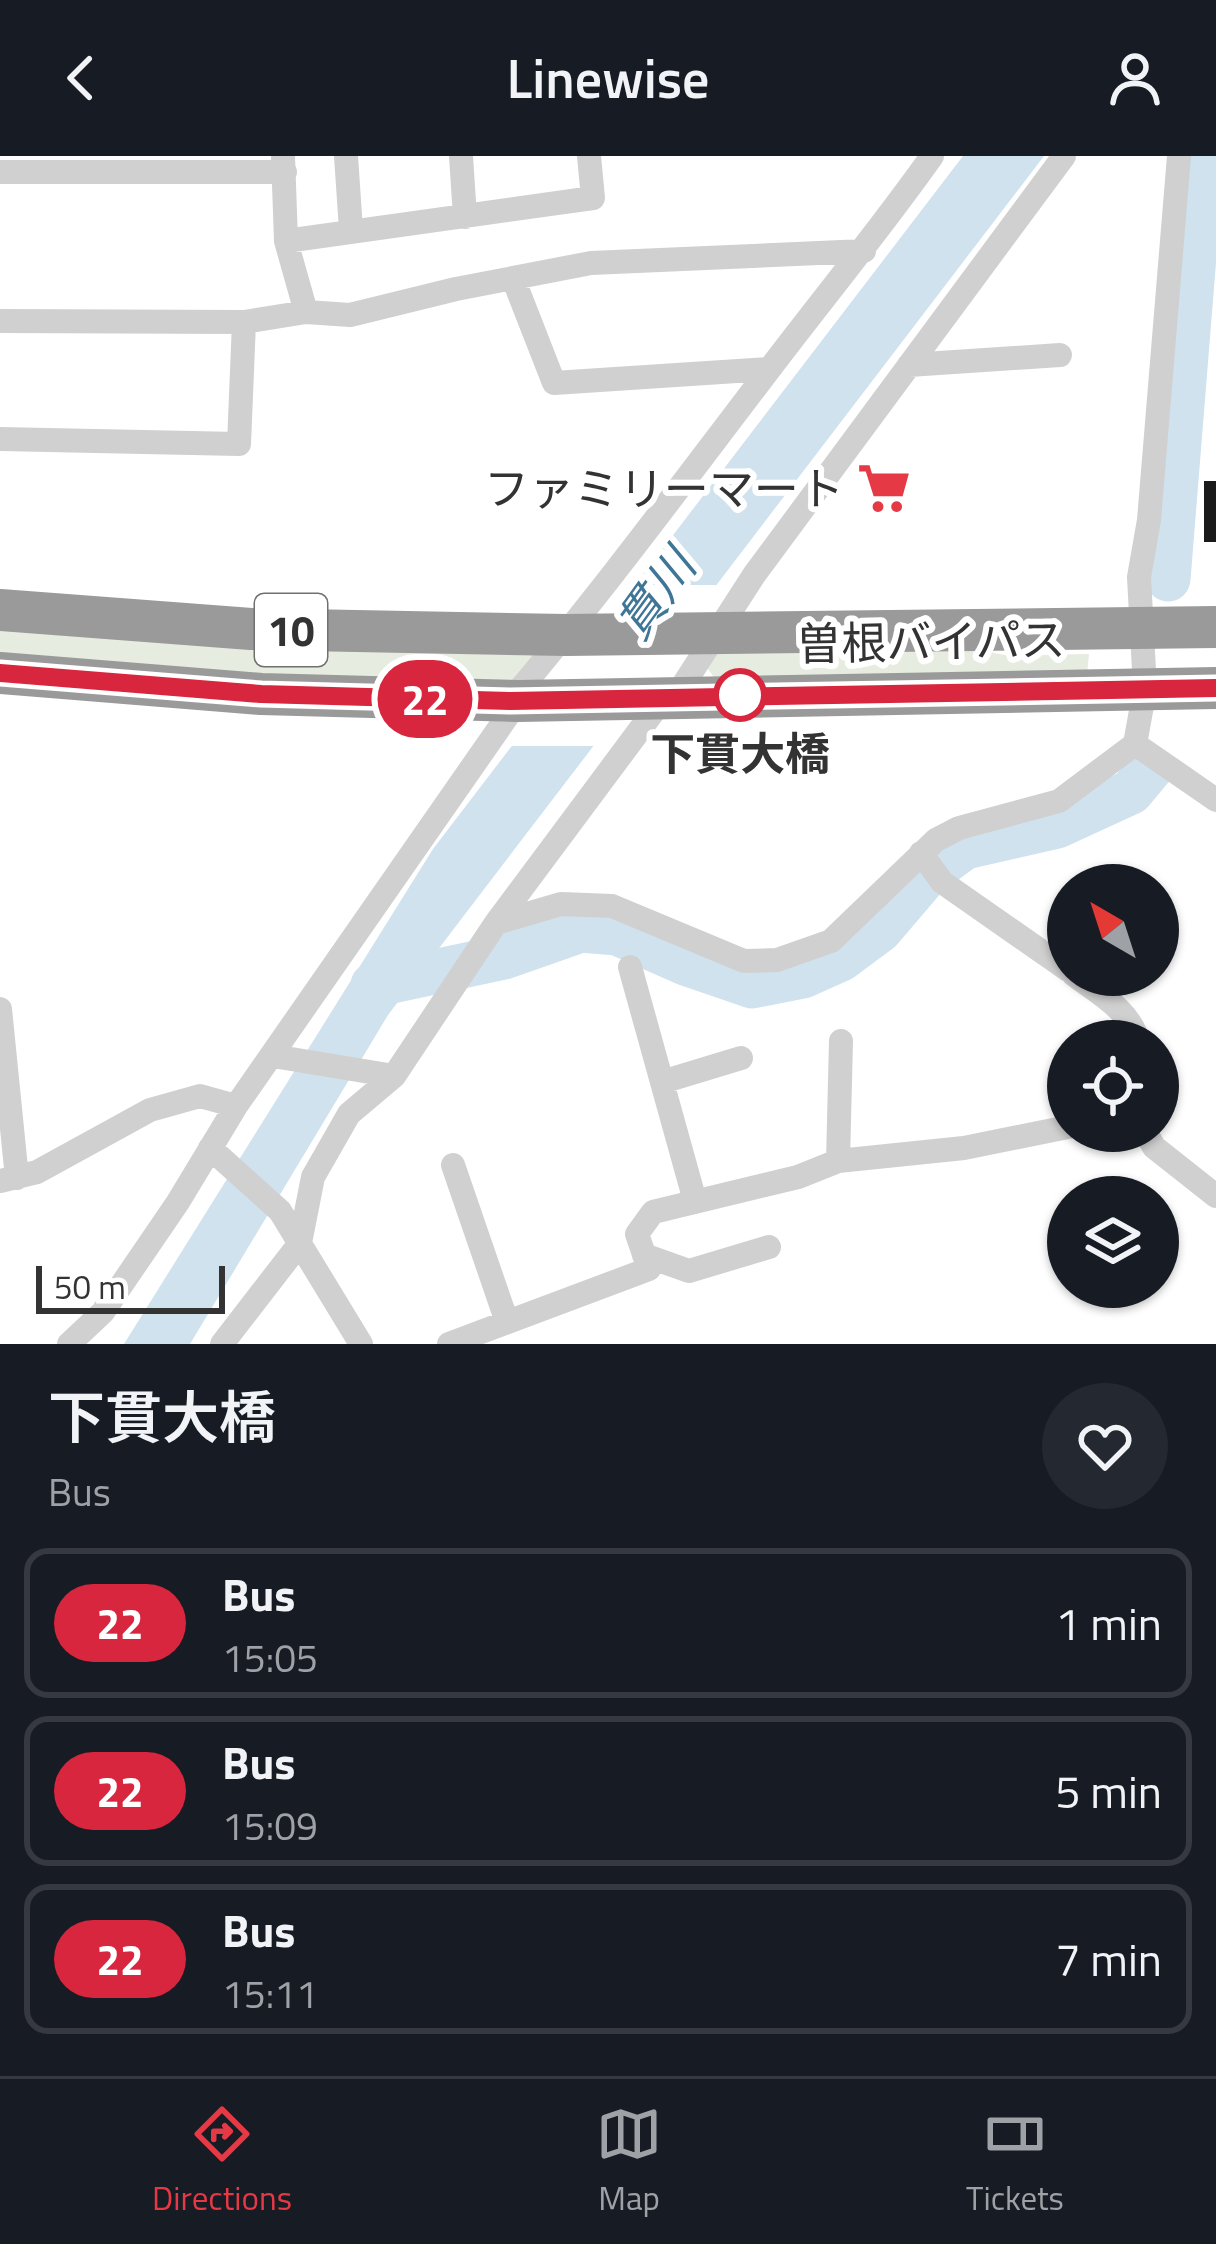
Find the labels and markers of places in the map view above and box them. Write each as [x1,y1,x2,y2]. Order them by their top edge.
place label: ファミリーマート [484,454,844,522]
supermarket icon: ファミリーマート [855,459,913,517]
marker: 下貫大橋 [715,670,765,720]
place label: 下貫大橋 [650,719,830,787]

